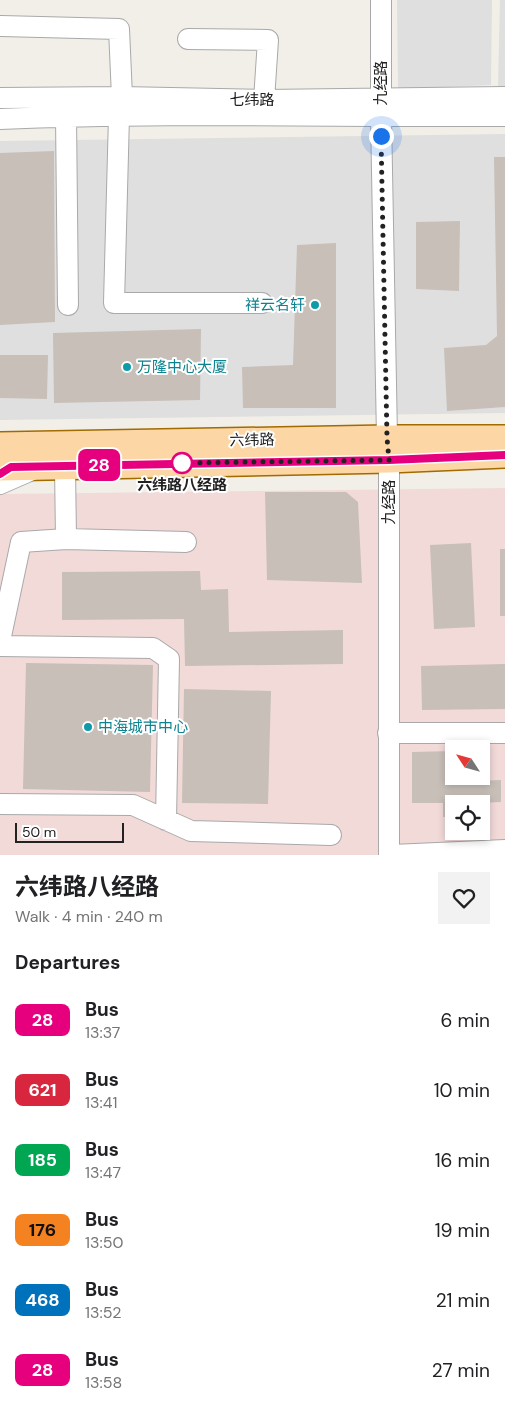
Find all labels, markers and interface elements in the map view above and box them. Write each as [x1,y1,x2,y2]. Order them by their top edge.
street label: 九经路 [371,60,391,106]
street label: 七纬路 [229,90,275,110]
your location [369,124,394,149]
place label: 祥云名轩 [245,295,305,315]
marker: 祥云名轩 [309,299,321,311]
place label: 万隆中心大厦 [137,357,227,377]
marker: 万隆中心大厦 [121,361,133,373]
street label: 六纬路 [229,430,275,450]
line badge: 28 [76,449,122,481]
marker: 六纬路八经路 [171,452,193,474]
text: 28 [88,453,110,477]
place label: 六纬路八经路 [137,475,227,495]
street label: 九经路 [379,479,399,525]
place label: 中海城市中心 [98,717,188,737]
marker: 中海城市中心 [82,721,94,733]
north arrow [445,740,490,785]
map controls [445,740,490,840]
button: locate [445,795,490,840]
scale bar [15,820,124,843]
text: 50 m [22,823,56,841]
text: 六纬路八经路 [15,871,159,902]
button: heart [438,872,490,924]
text: Walk · 4 min · 240 m [15,906,163,927]
text: Departures [15,950,120,975]
text: Bus [85,997,119,1022]
text: 28 [32,1008,53,1032]
text: 6 min [441,1008,490,1033]
text: 13:37 [85,1022,120,1043]
text: Bus [85,1067,119,1092]
text: 621 [28,1078,57,1102]
text: 10 min [434,1078,490,1103]
text: 13:41 [85,1092,117,1113]
text: Bus [85,1137,119,1162]
text: 185 [28,1148,57,1172]
text: 16 min [435,1148,490,1173]
text: 13:47 [85,1162,121,1183]
text: Bus [85,1207,119,1232]
text: 176 [29,1218,56,1242]
text: 19 min [435,1218,490,1243]
text: 13:50 [85,1232,123,1253]
text: Bus [85,1277,119,1302]
text: 468 [25,1288,60,1312]
text: 21 min [436,1288,490,1313]
text: 13:52 [85,1302,121,1323]
text: Bus [85,1347,119,1372]
text: 28 [32,1358,53,1382]
text: 27 min [432,1358,490,1383]
text: 13:58 [85,1372,122,1393]

